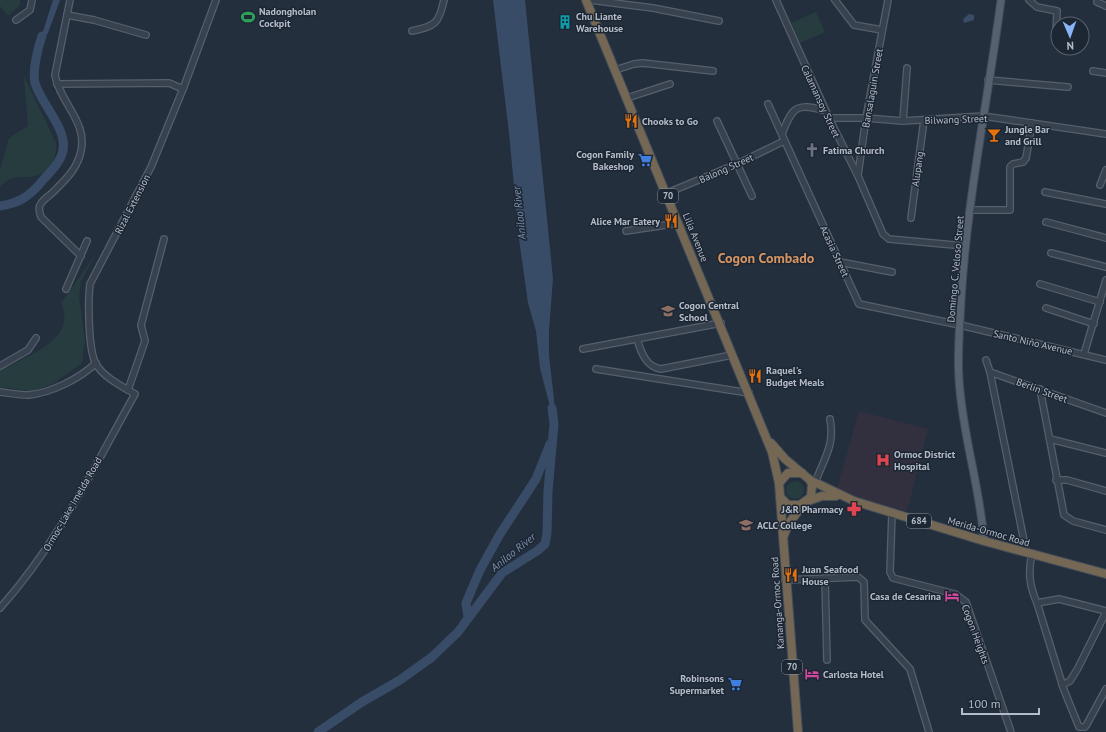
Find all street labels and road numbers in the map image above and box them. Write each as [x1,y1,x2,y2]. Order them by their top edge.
street label: Bansalaguin Street [859,47,886,129]
street label: Calamansoy Street [798,63,843,140]
street label: Bilwang Street [924,112,988,127]
street label: Balong Street [697,150,756,186]
street label: Alupang [909,151,926,187]
street label: Rizal Extension [112,172,153,236]
road number: 70 [658,189,678,203]
street label: Lilia Avenue [680,211,711,264]
street label: Domingo C. Veloso Street [944,214,967,323]
street label: Acasia Street [817,223,852,280]
street label: Santo Niño Avenue [992,327,1074,358]
street label: Berlin Street [1014,375,1070,406]
street label: Ormoc-Lake Imelda Road [40,455,105,554]
road number: 684 [907,514,931,528]
street label: Merida-Ormoc Road [946,514,1031,549]
street label: Kananga-Ormoc Road [768,556,787,650]
street label: Cogon Heights [959,603,992,666]
road number: 70 [782,660,802,674]

